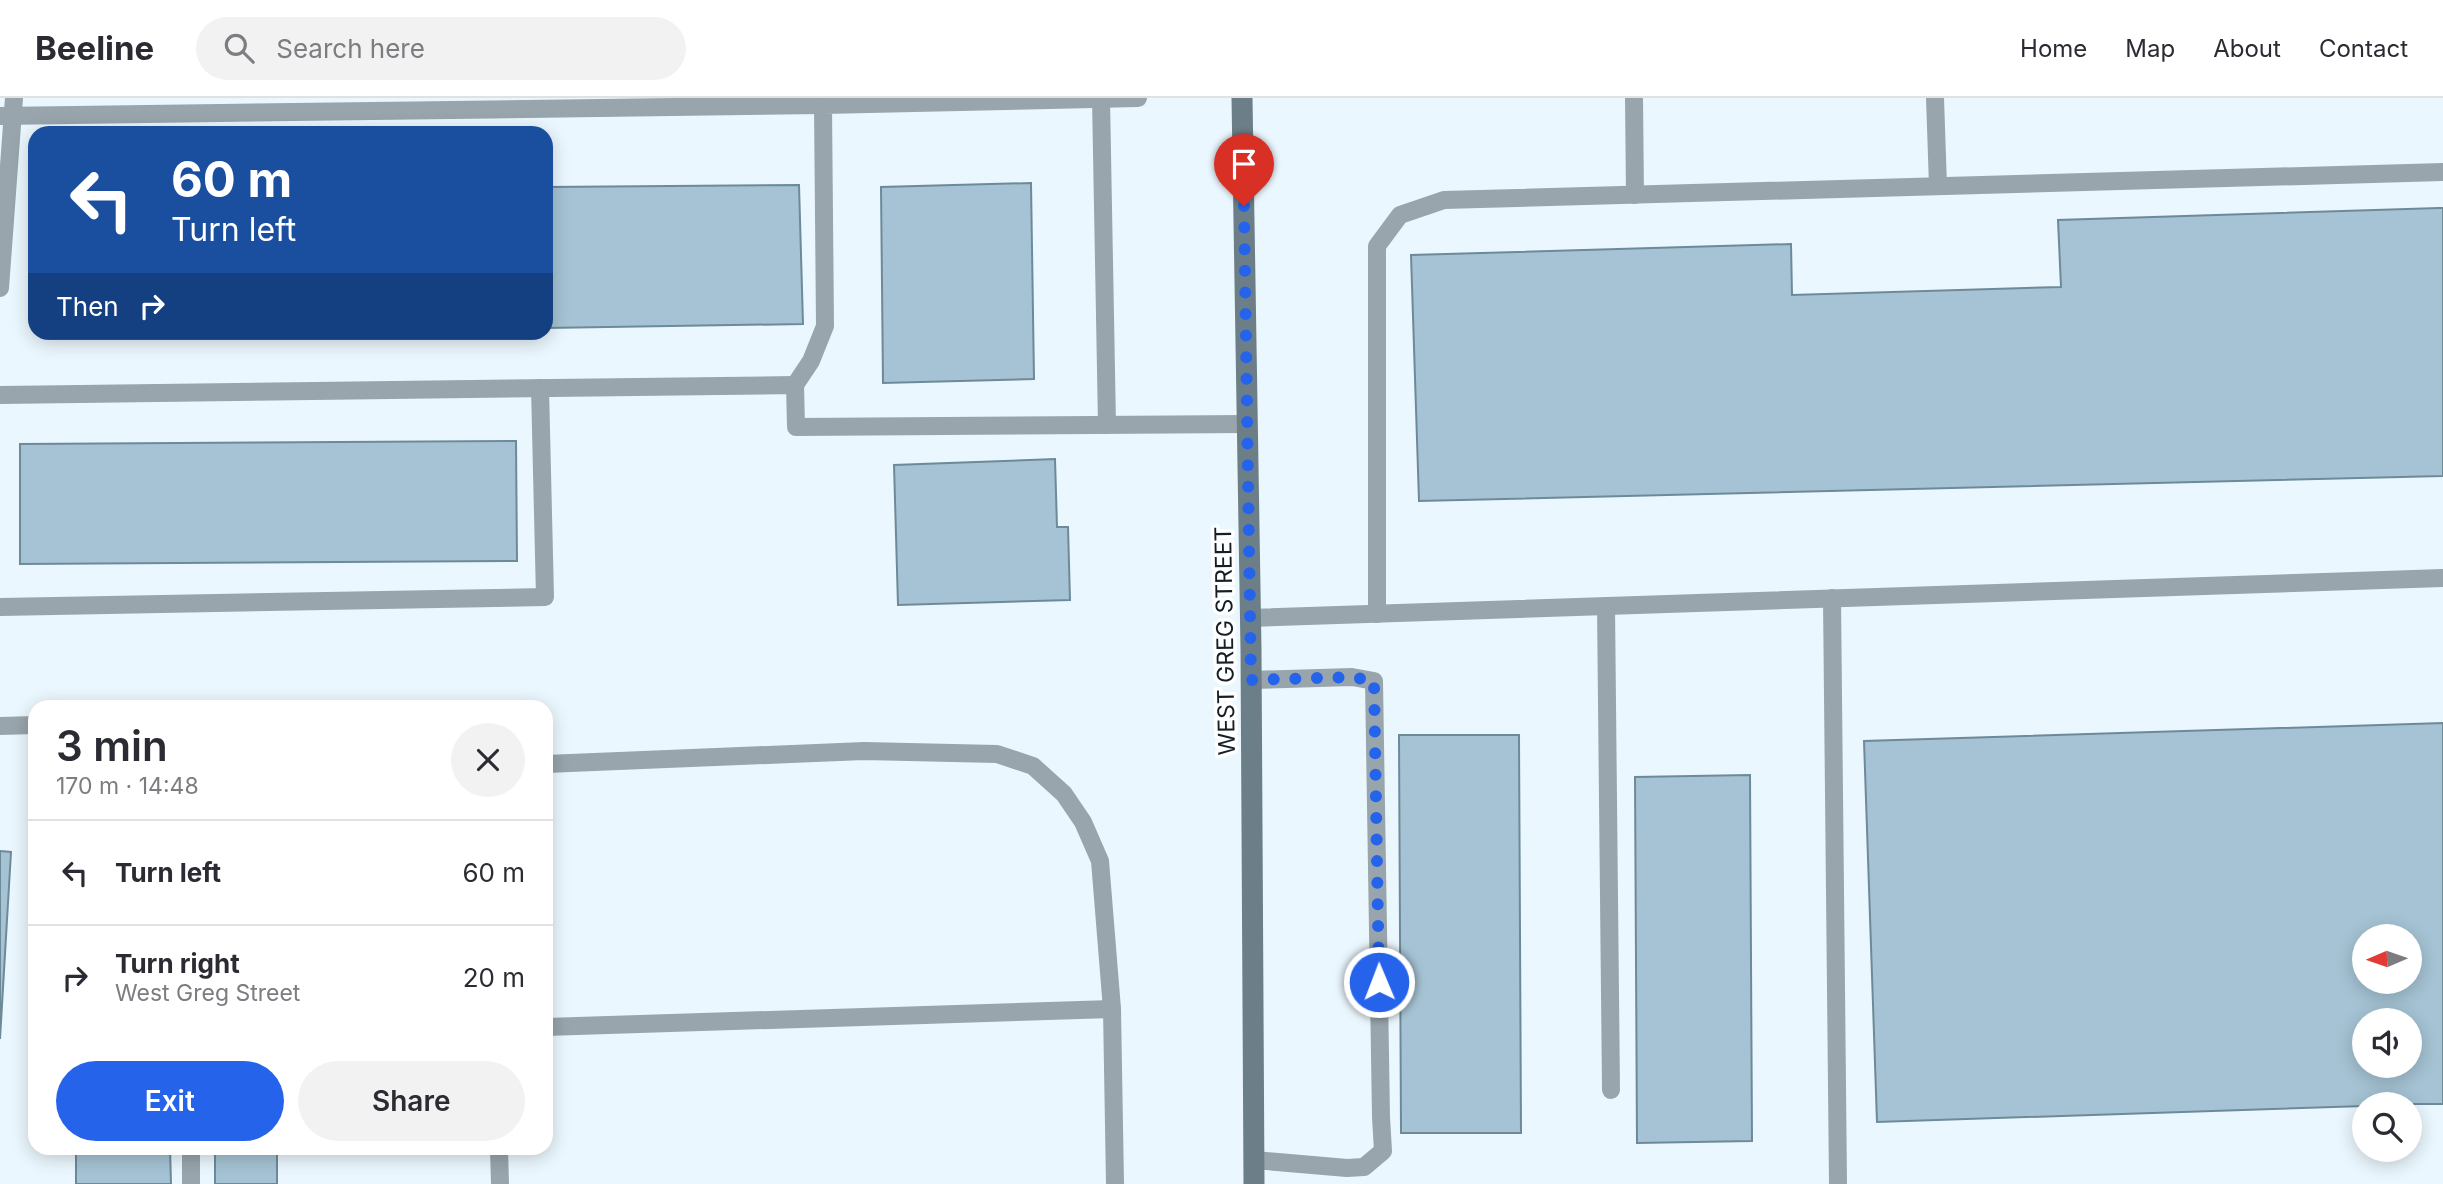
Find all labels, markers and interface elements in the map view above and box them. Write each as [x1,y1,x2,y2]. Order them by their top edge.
search box [196,17,686,80]
text: Beeline [35,28,154,68]
icon: search [220,29,258,67]
text: Search here [276,33,425,64]
text: Home [2020,34,2087,63]
text: Map [2125,34,2175,63]
text: About [2213,34,2281,63]
text: Contact [2319,34,2408,63]
pin [1214,134,1274,206]
icon: arrive [1225,145,1263,183]
text: 60 m [171,150,292,209]
icon: left [56,154,147,245]
text: Turn left [171,210,296,249]
icon: right [133,287,171,325]
text: Then [56,291,119,322]
street label: WEST GREG STREET [1209,526,1241,756]
text: 3 min [56,720,168,771]
button: close [451,723,525,797]
text: 170 m · 14:48 [56,772,199,800]
icon: left [56,854,94,892]
text: Turn left [115,857,221,888]
text: 60 m [462,857,525,888]
north arrow [2352,924,2422,994]
map controls [2352,924,2422,1162]
position arrow [1342,945,1416,1019]
text: Turn right [115,948,240,979]
icon: right [56,959,94,997]
text: 20 m [463,962,525,993]
text: West Greg Street [115,979,300,1007]
button: sound [2352,1008,2422,1078]
button: Exit [56,1061,284,1141]
button: Share [298,1061,525,1141]
button: search [2352,1092,2422,1162]

